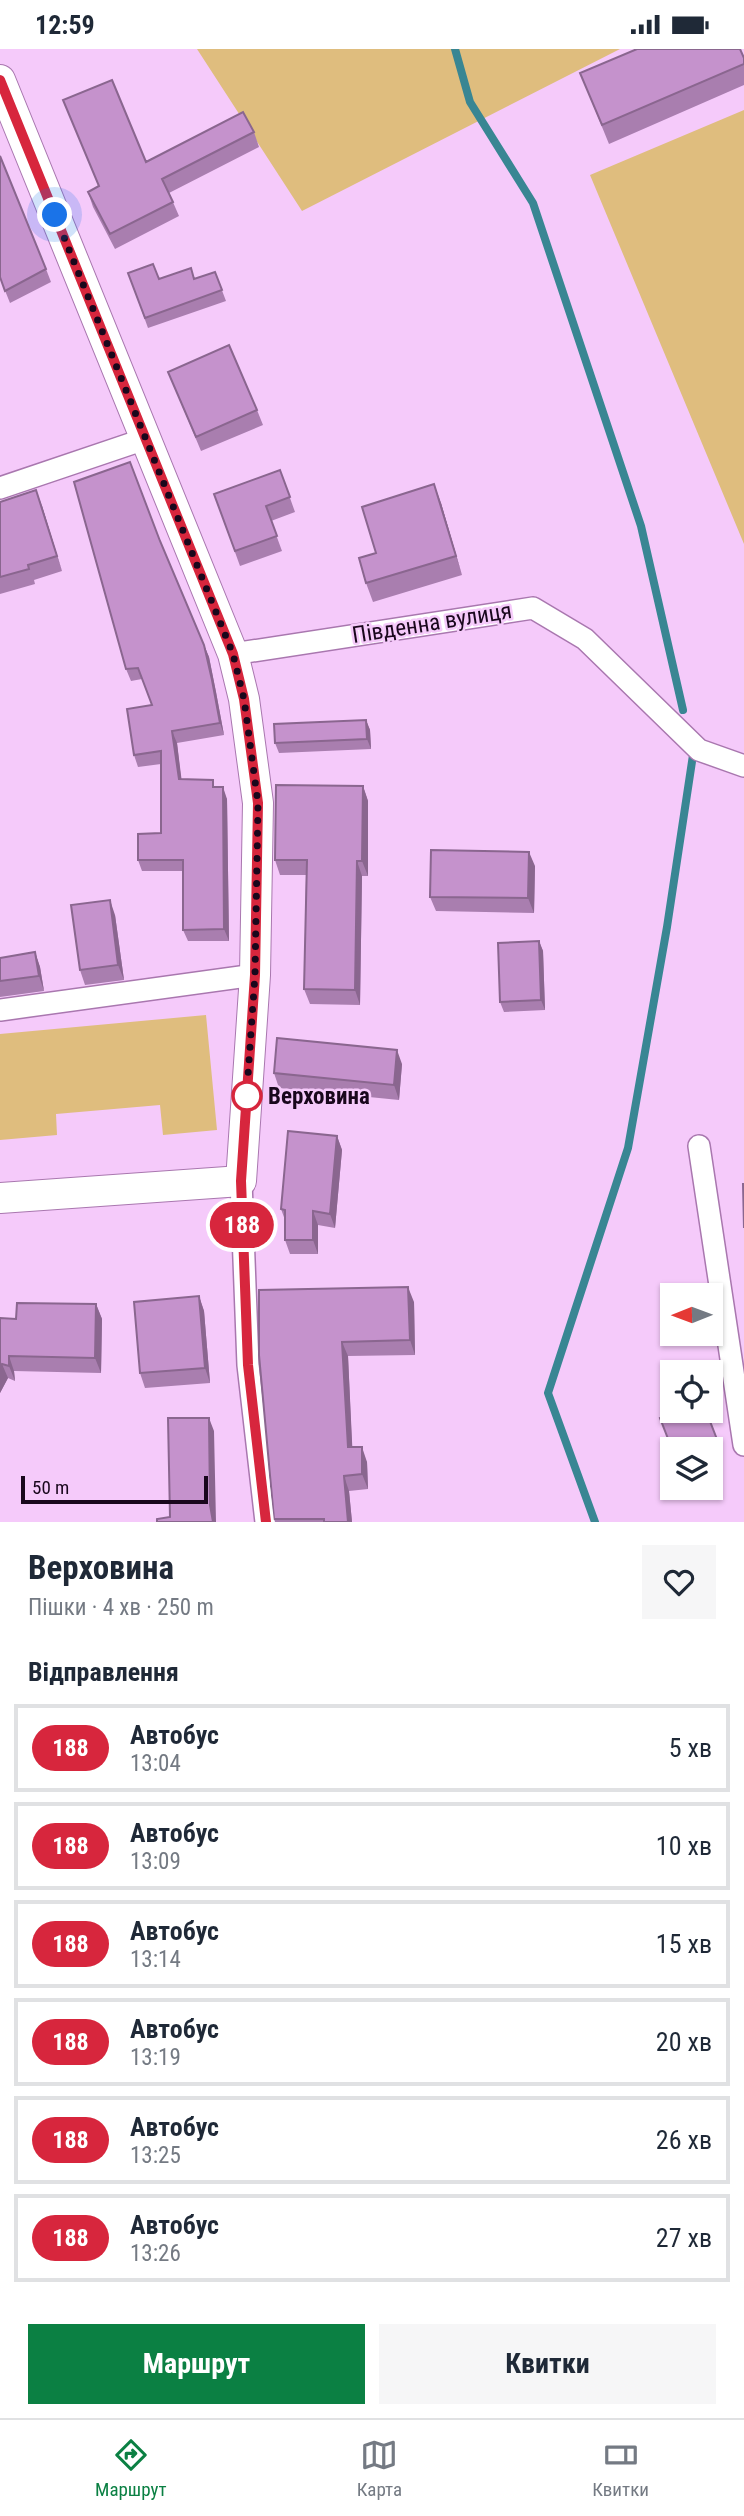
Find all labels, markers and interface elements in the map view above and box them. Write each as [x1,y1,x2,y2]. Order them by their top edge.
text: 12:59 [35,10,95,40]
your location [37,197,72,232]
street label: Південна вулиця [350,597,514,649]
marker: Верховина [232,1081,262,1111]
place label: Верховина [268,1083,370,1110]
line badge: 188 [202,1202,282,1248]
text: 188 [224,1211,260,1239]
north arrow [660,1283,723,1346]
map controls [660,1283,723,1500]
button: locate [660,1360,723,1423]
button: layers [660,1437,723,1500]
scale bar [21,1473,208,1505]
text: 50 m [32,1476,69,1499]
button: heart [642,1545,716,1619]
text: Верховина [28,1548,174,1587]
text: Пішки · 4 хв · 250 m [28,1594,214,1621]
text: Відправлення [28,1657,179,1687]
text: Автобус [130,1720,219,1750]
text: 5 хв [669,1733,712,1763]
text: 188 [52,1734,89,1762]
text: 13:04 [130,1750,181,1777]
text: Автобус [130,1818,219,1848]
text: 10 хв [656,1831,712,1861]
text: 188 [52,1832,89,1860]
text: 13:09 [130,1848,181,1875]
text: Автобус [130,1916,219,1946]
text: 15 хв [656,1929,712,1959]
text: 188 [52,1930,89,1958]
text: 13:14 [130,1946,181,1973]
text: Автобус [130,2014,219,2044]
text: 20 хв [656,2027,712,2057]
text: 188 [52,2028,89,2056]
text: 13:19 [130,2044,181,2071]
text: Автобус [130,2112,219,2142]
text: 26 хв [656,2125,712,2155]
text: 188 [52,2126,89,2154]
text: 13:25 [130,2142,181,2169]
text: Автобус [130,2210,219,2240]
text: 27 хв [656,2223,712,2253]
text: 188 [52,2224,89,2252]
text: 13:26 [130,2240,181,2267]
button: Маршрут [28,2324,365,2404]
button: Квитки [379,2324,716,2404]
tab: Маршрут [95,2436,167,2501]
tab: Карта [357,2436,402,2501]
tab: Квитки [592,2436,649,2501]

